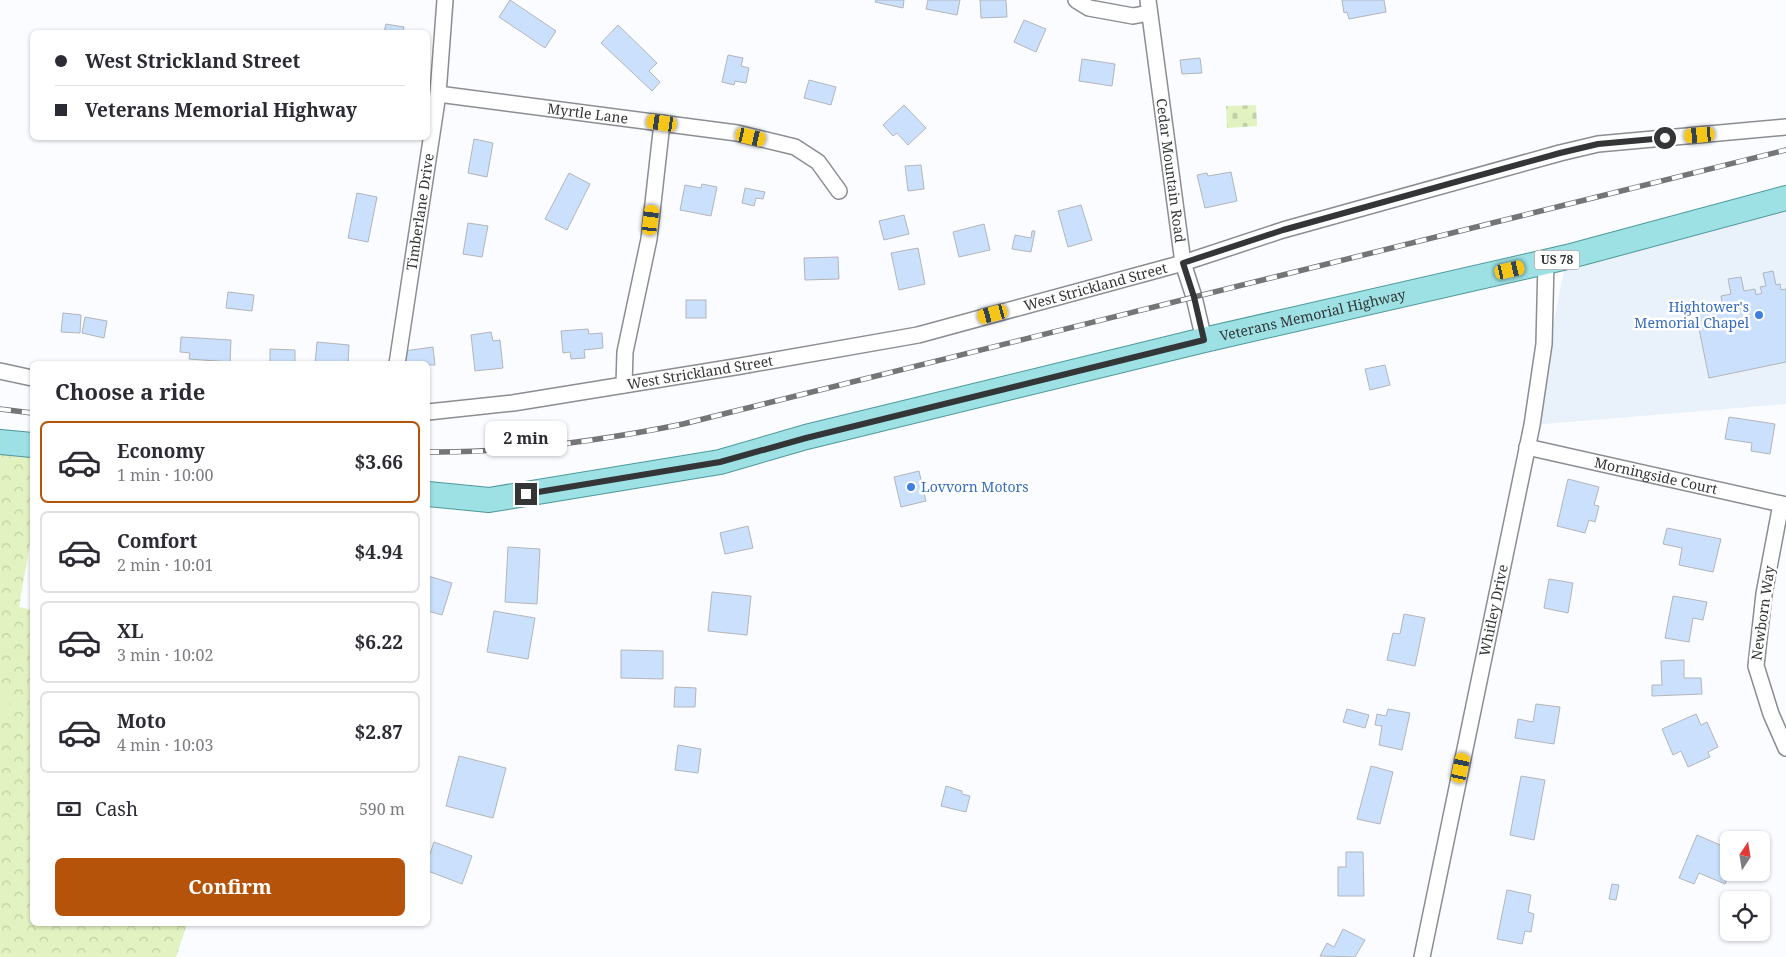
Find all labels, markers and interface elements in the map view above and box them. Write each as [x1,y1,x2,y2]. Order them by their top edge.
text: West Strickland Street [85,48,300,74]
text: Veterans Memorial Highway [85,97,357,123]
street label: Cedar Mountain Road [1152,97,1190,244]
street label: Myrtle Lane [546,98,629,128]
car [646,113,677,133]
car [734,126,767,148]
car [1684,126,1715,144]
route start [1654,127,1676,149]
street label: Timberlane Drive [401,152,438,272]
car [641,204,660,236]
road number: US 78 [1534,250,1580,270]
street label: West Strickland Street [1022,258,1169,315]
car [1493,259,1526,281]
street label: Veterans Memorial Highway [1218,284,1407,345]
place label: Hightower's Memorial Chapel [1634,297,1750,332]
car [976,303,1009,325]
marker: Hightower's Memorial Chapel [1753,309,1765,321]
street label: West Strickland Street [626,351,774,393]
text: Choose a ride [55,376,205,406]
callout: 2 min [485,422,567,456]
text: 2 min [503,427,549,449]
text: Economy [117,438,205,464]
icon: car [57,440,102,485]
text: $3.66 [354,449,403,475]
street label: Morningside Court [1593,452,1719,498]
text: 1 min · 10:00 [117,464,213,486]
place label: Lovvorn Motors [921,477,1028,496]
marker: Lovvorn Motors [905,481,917,493]
route end [515,483,537,505]
text: Comfort [117,528,197,554]
icon: car [57,530,102,575]
text: $4.94 [354,539,403,565]
text: 2 min · 10:01 [117,554,213,576]
street label: Whitley Drive [1474,563,1512,658]
street label: Newborn Way [1746,564,1779,661]
text: XL [117,618,143,644]
icon: car [57,620,102,665]
text: $6.22 [354,629,403,655]
text: 3 min · 10:02 [117,644,213,666]
text: Moto [117,708,166,734]
icon: car [57,710,102,755]
text: $2.87 [354,719,403,745]
text: 4 min · 10:03 [117,734,213,756]
car [1450,752,1471,784]
icon: cash [55,795,83,823]
text: Cash [95,796,138,822]
text: 590 m [359,798,405,820]
north arrow [1720,831,1770,881]
map controls [1720,831,1770,941]
button: Confirm [55,858,405,916]
button: locate [1720,891,1770,941]

